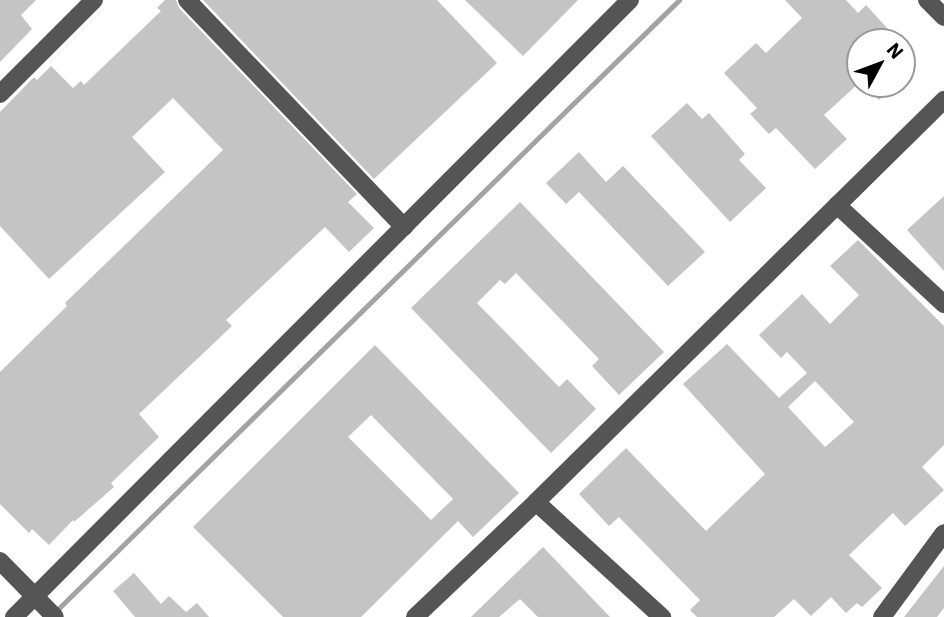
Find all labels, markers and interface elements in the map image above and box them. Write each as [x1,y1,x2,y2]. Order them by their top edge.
north arrow [846,28,916,98]
text: N [882,37,909,64]

